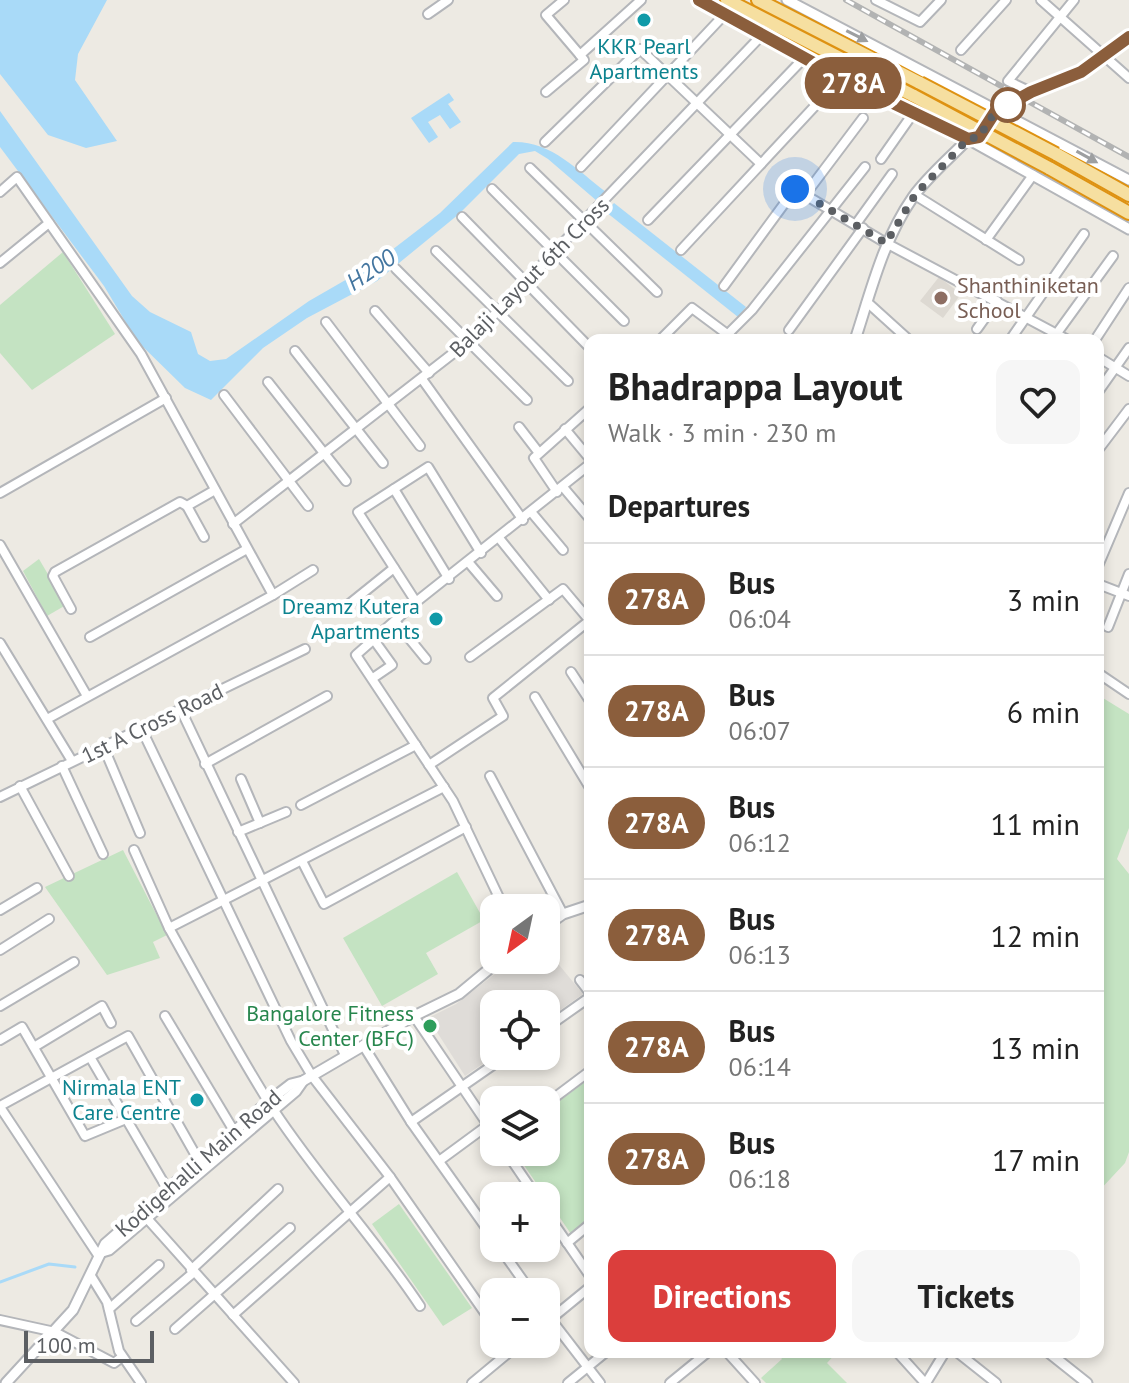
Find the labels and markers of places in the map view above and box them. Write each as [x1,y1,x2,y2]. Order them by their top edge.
marker: KKR Pearl Apartments [635,11,653,29]
place label: KKR Pearl Apartments [589,32,699,85]
unlabelled marker [991,88,1025,122]
place label: Shanthiniketan School [957,271,1099,324]
marker: Shanthiniketan School [932,289,950,307]
place label: Dreamz Kutera Apartments [282,592,420,645]
marker: Dreamz Kutera Apartments [427,610,445,628]
place label: Bangalore Fitness Center (BFC) [246,999,414,1052]
marker: Bangalore Fitness Center (BFC) [421,1017,439,1035]
place label: Nirmala ENT Care Centre [62,1073,181,1126]
marker: Nirmala ENT Care Centre [188,1091,206,1109]

